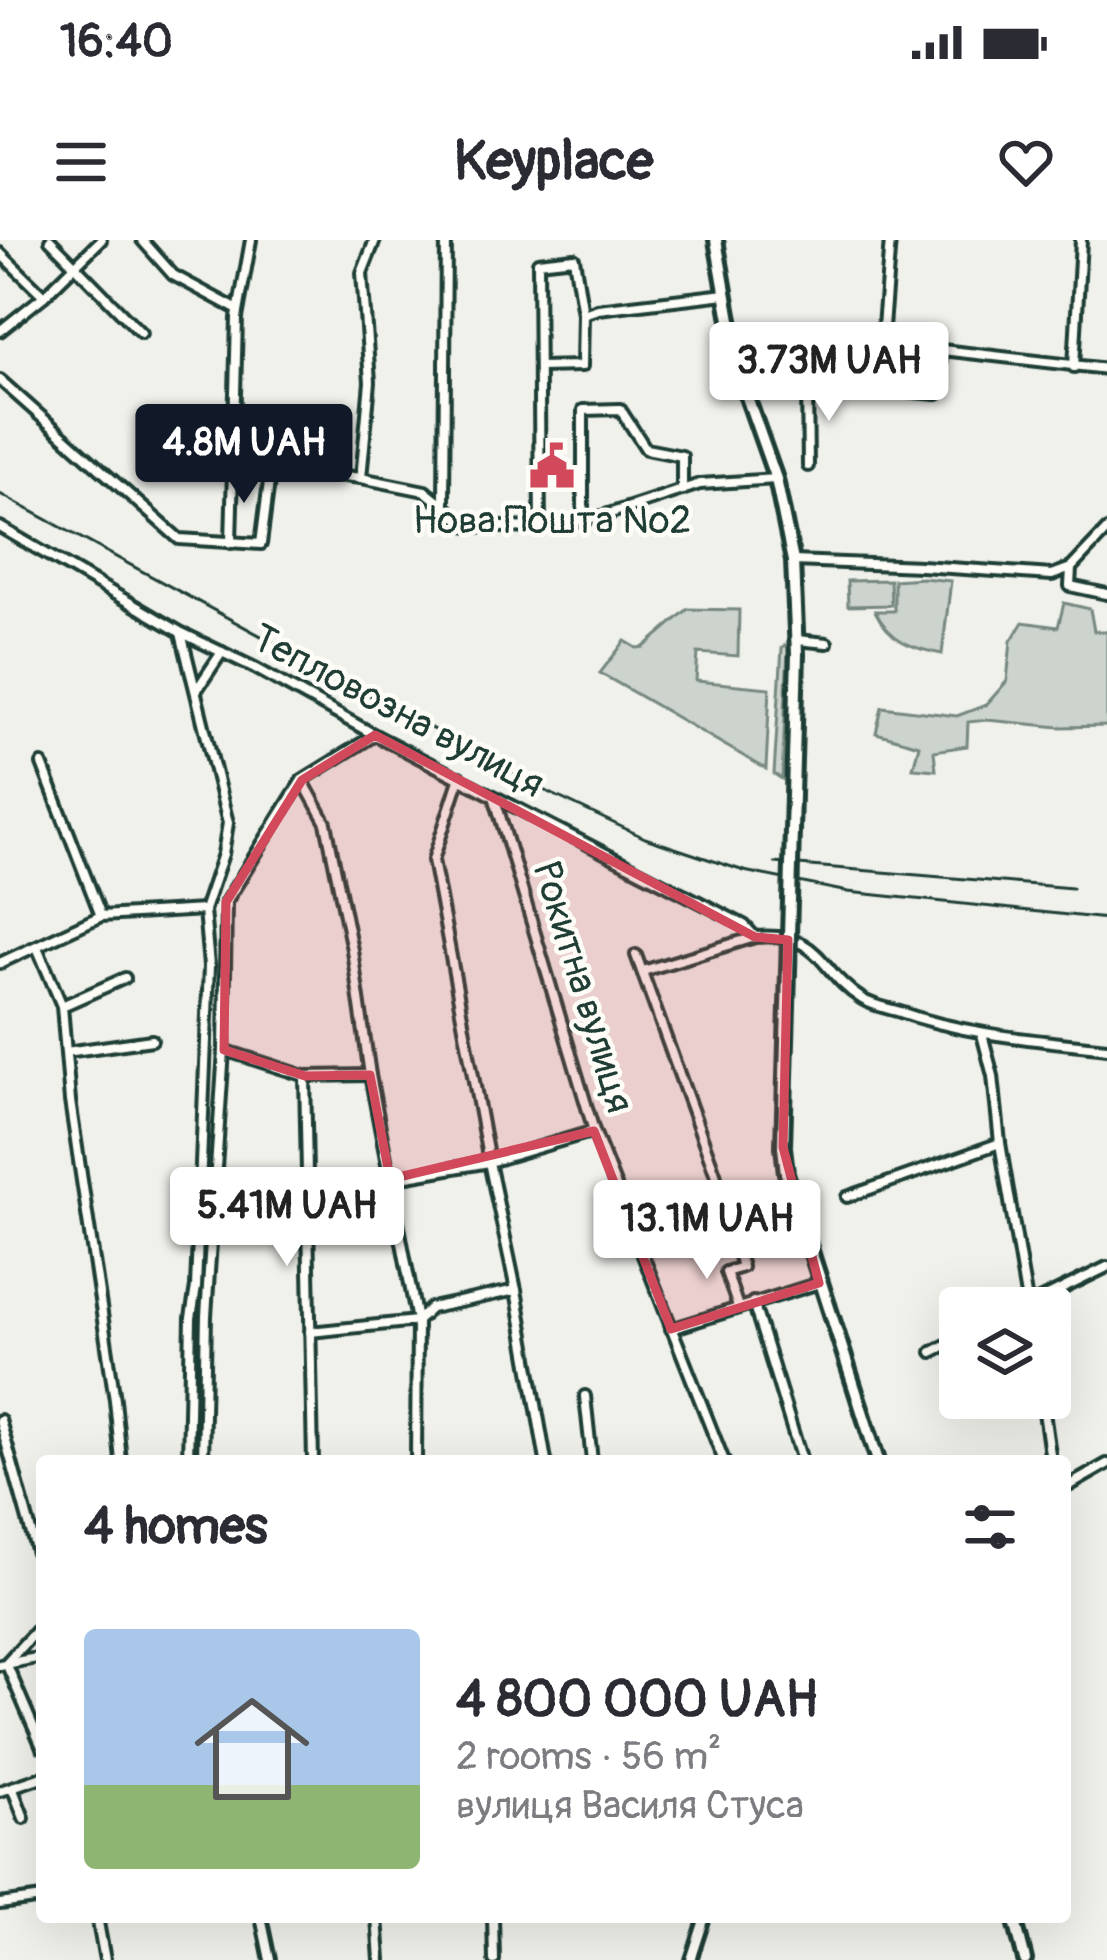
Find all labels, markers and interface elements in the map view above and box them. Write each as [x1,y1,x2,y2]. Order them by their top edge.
text: 16:40 [60,14,173,70]
text: Keyplace [454,128,653,196]
icon: menu [48,129,114,195]
icon: heart [993,129,1059,195]
pin: 3.73M UAH [692,322,966,424]
text: 3.73M UAH [736,336,922,385]
pin: 4.8M UAH [120,404,368,506]
text: 4.8M UAH [162,418,326,467]
public building icon: Нова Пошта №2 [527,441,577,491]
place label: Нова Пошта №2 [413,496,691,545]
street label: Тепловозна вулиця [244,613,552,809]
street label: Рокитна вулиця [522,856,644,1118]
pin: 5.41M UAH [150,1167,424,1269]
pin: 13.1M UAH [570,1180,844,1282]
text: 5.41M UAH [197,1181,377,1230]
text: 13.1M UAH [620,1194,794,1243]
map controls [939,1287,1071,1419]
button: layers [939,1287,1071,1419]
icon: filters [957,1494,1023,1560]
text: 4 homes [84,1495,268,1559]
text: 4 800 000 UAH [456,1668,818,1732]
icon: home [180,1677,324,1821]
text: 2 rooms · 56 m² [456,1732,721,1781]
text: вулиця Василя Стуса [456,1781,804,1830]

